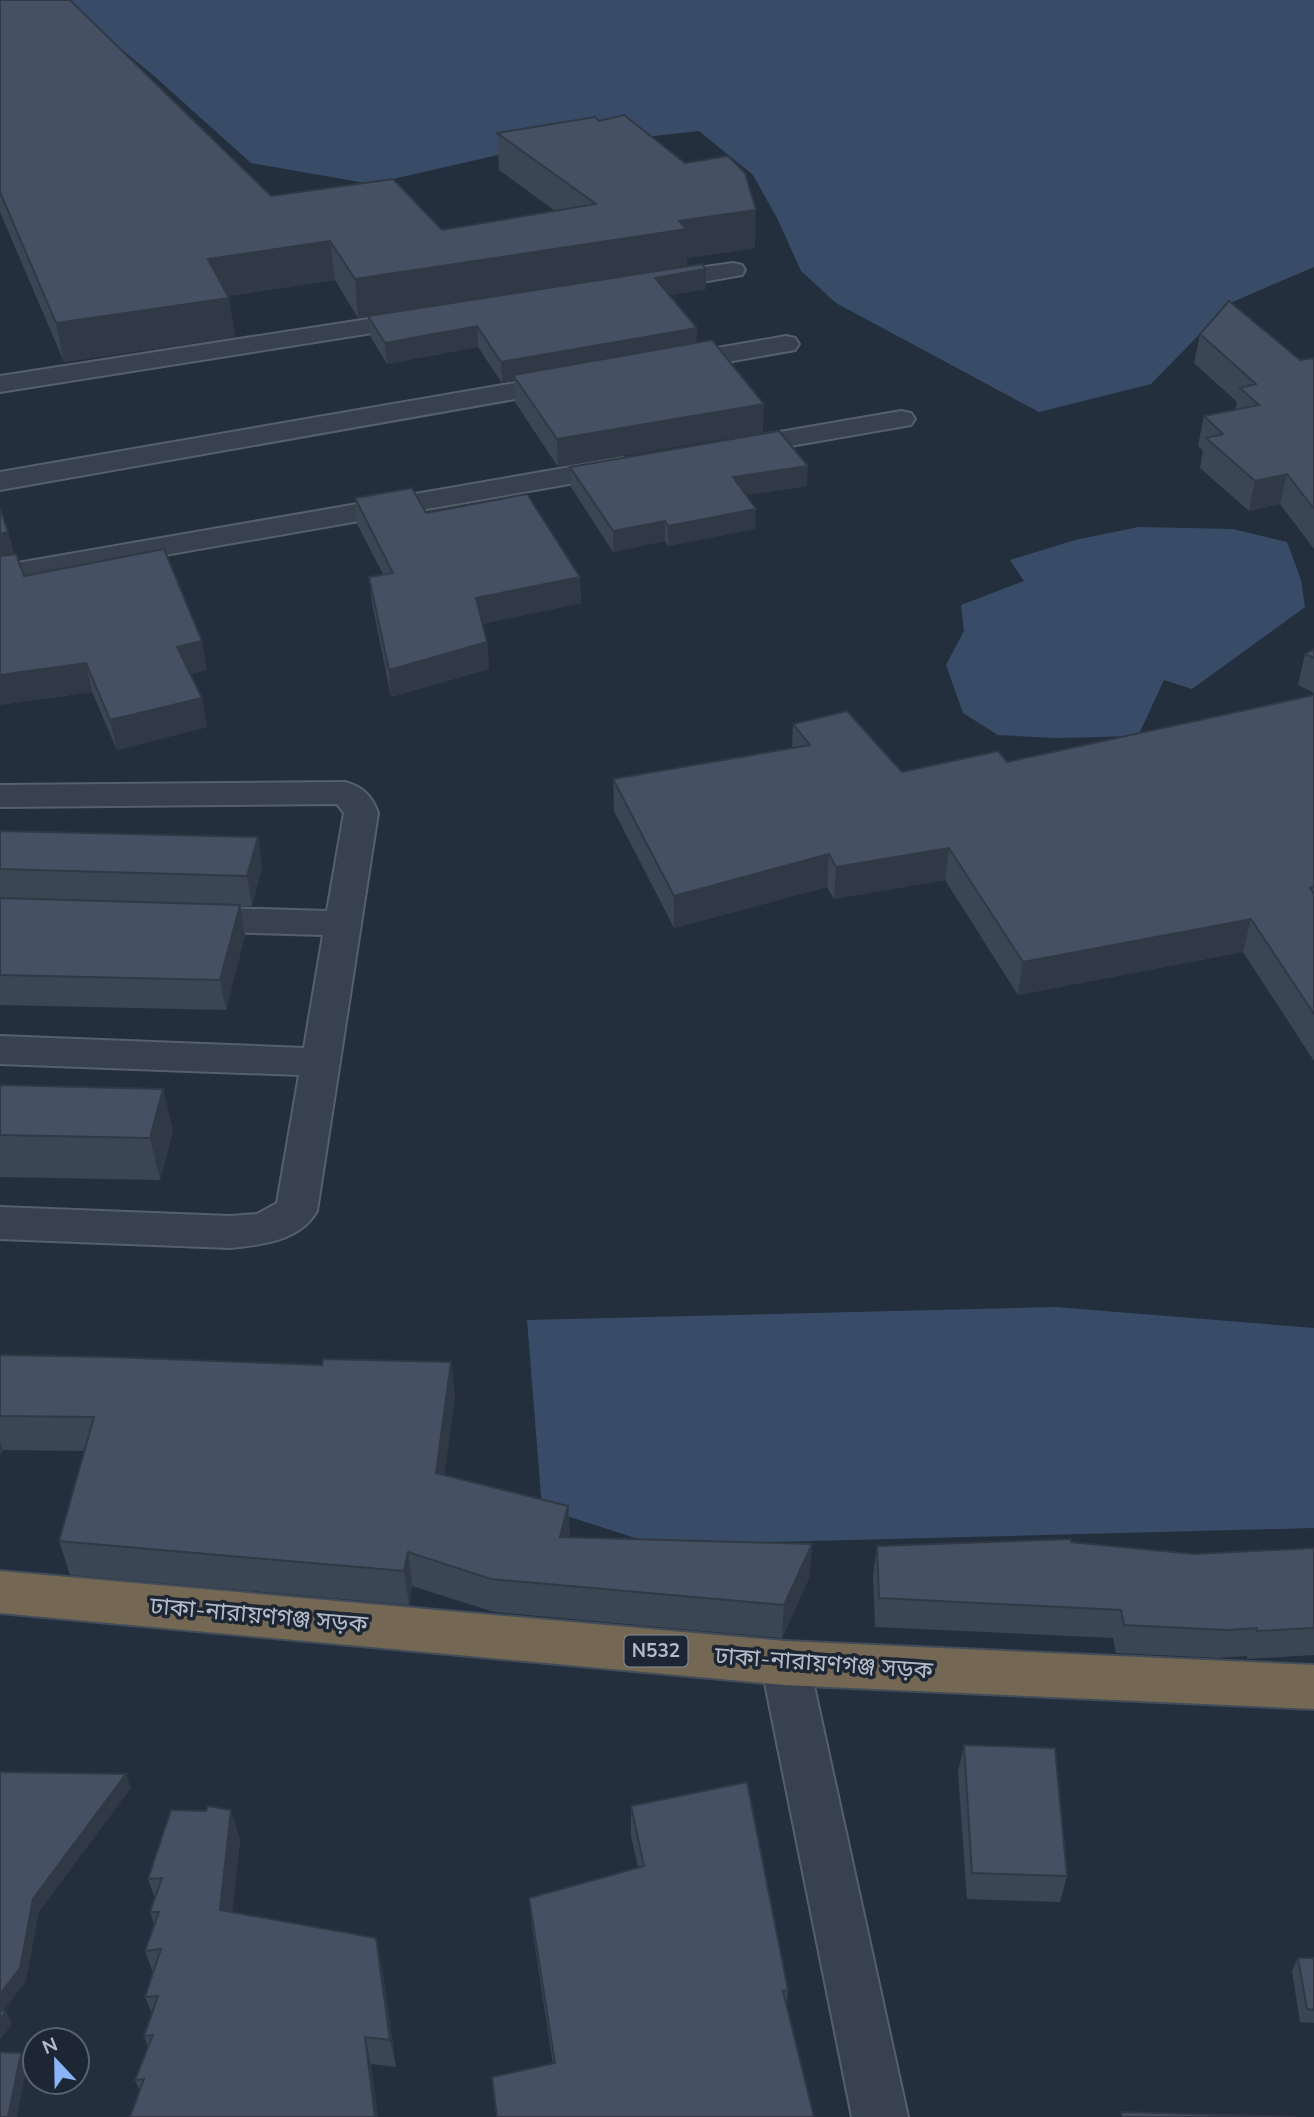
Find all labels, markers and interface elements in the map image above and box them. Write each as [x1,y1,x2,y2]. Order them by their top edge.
street label: ঢাকা-নারায়ণগঞ্জ সড়ক [148,1589,370,1641]
road number: N532 [624,1636,688,1666]
street label: ঢাকা-নারায়ণগঞ্জ সড়ক [713,1639,935,1687]
north arrow [21,2026,91,2096]
text: N [39,2031,61,2061]

